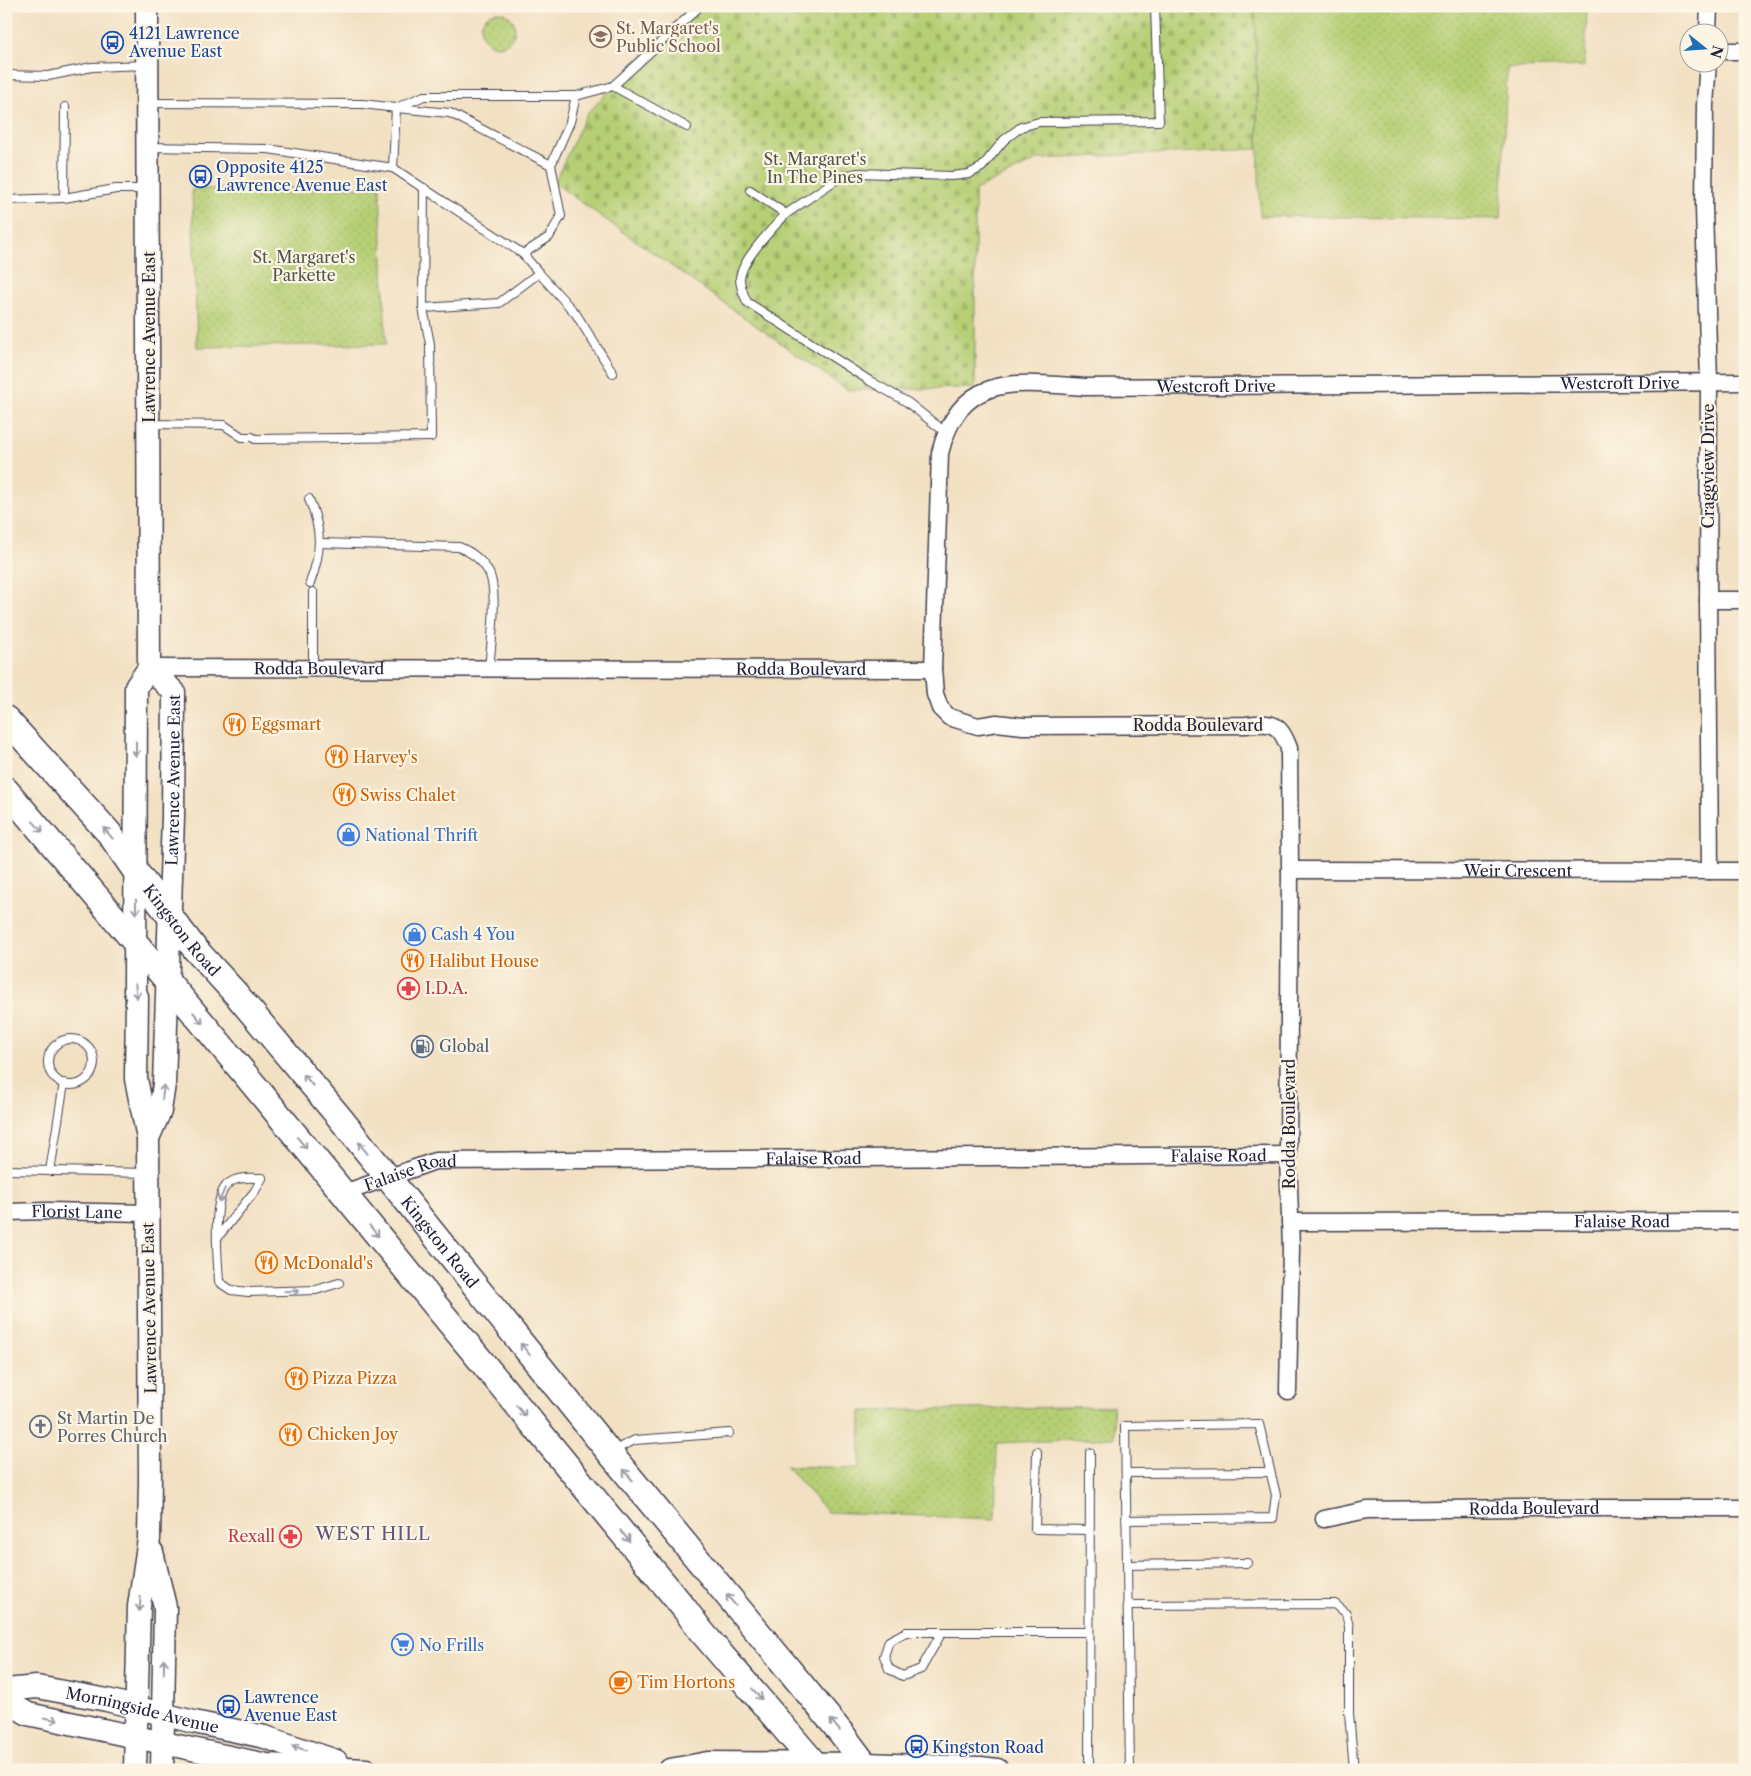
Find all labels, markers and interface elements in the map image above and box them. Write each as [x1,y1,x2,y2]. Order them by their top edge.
place label: St. Margaret's Public School [616,18,721,56]
north arrow [1678,22,1728,72]
place label: 4121 Lawrence Avenue East [128,23,240,61]
school or university icon: St. Margaret's Public School [588,25,612,49]
bus stop icon: 4121 Lawrence Avenue East [101,30,125,54]
text: N [1706,43,1727,60]
park label: St. Margaret's In The Pines [763,149,867,187]
place label: Opposite 4125 Lawrence Avenue East [216,157,388,195]
bus stop icon: Opposite 4125 Lawrence Avenue East [188,164,212,188]
park label: St. Margaret's Parkette [252,247,356,285]
street label: Lawrence Avenue East [139,251,159,423]
street label: Westcroft Drive [1559,372,1680,393]
street label: Westcroft Drive [1155,376,1276,396]
street label: Craggview Drive [1698,403,1718,529]
street label: Rodda Boulevard [254,658,385,678]
street label: Rodda Boulevard [736,659,867,679]
street label: Lawrence Avenue East [161,694,184,866]
restaurant icon: Eggsmart [223,712,247,736]
place label: Eggsmart [251,714,322,734]
street label: Rodda Boulevard [1133,715,1264,735]
one-way arrow [131,740,141,757]
restaurant icon: Harvey's [325,745,349,769]
place label: Harvey's [353,747,418,767]
restaurant icon: Swiss Chalet [332,783,356,807]
place label: Swiss Chalet [360,785,456,805]
one-way arrow [32,820,44,833]
shop icon: National Thrift [337,823,361,847]
place label: National Thrift [365,825,478,845]
one-way arrow [102,826,113,839]
street label: Weir Crescent [1463,860,1573,881]
street label: Kingston Road [139,880,225,980]
one-way arrow [131,898,141,915]
shop icon: Cash 4 You [403,922,427,946]
place label: Cash 4 You [431,924,515,944]
restaurant icon: Halibut House [401,949,425,973]
place label: Halibut House [429,951,539,971]
pharmacy icon: I.D.A. [397,976,421,1000]
place label: I.D.A. [425,978,468,998]
one-way arrow [132,982,141,998]
one-way arrow [192,1012,204,1025]
fuel station icon: Global [411,1034,435,1058]
place label: Global [439,1036,490,1056]
street label: Rodda Boulevard [1279,1058,1299,1189]
one-way arrow [303,1074,314,1087]
one-way arrow [158,1084,168,1100]
one-way arrow [296,1136,307,1149]
one-way arrow [358,1142,369,1155]
street label: Falaise Road [1170,1145,1267,1166]
street label: Falaise Road [765,1148,862,1169]
street label: Falaise Road [361,1150,457,1195]
one-way arrow [216,1187,226,1202]
street label: Kingston Road [397,1192,483,1292]
street label: Florist Lane [31,1201,123,1222]
street label: Falaise Road [1574,1211,1670,1231]
street label: Lawrence Avenue East [138,1222,160,1394]
one-way arrow [369,1224,380,1237]
restaurant icon: McDonald's [255,1251,279,1275]
place label: McDonald's [283,1253,373,1273]
one-way arrow [283,1286,299,1295]
one-way arrow [520,1343,531,1356]
restaurant icon: Pizza Pizza [284,1366,308,1390]
place label: Pizza Pizza [312,1368,397,1388]
one-way arrow [516,1404,527,1417]
place label: St Martin De Porres Church [57,1408,168,1446]
church icon: St Martin De Porres Church [29,1415,53,1439]
restaurant icon: Chicken Joy [279,1422,303,1446]
place label: Chicken Joy [307,1424,399,1444]
one-way arrow [622,1469,633,1482]
street label: Rodda Boulevard [1469,1498,1600,1519]
district label: WEST HILL [314,1523,431,1545]
pharmacy icon: Rexall [279,1524,303,1548]
place label: Rexall [228,1526,275,1546]
one-way arrow [619,1529,630,1542]
one-way arrow [726,1594,737,1607]
one-way arrow [135,1596,145,1612]
supermarket icon: No Frills [391,1633,415,1657]
place label: No Frills [419,1635,484,1655]
one-way arrow [160,1658,169,1674]
cafe icon: Tim Hortons [609,1670,633,1694]
place label: Tim Hortons [637,1672,735,1692]
street label: Morningside Avenue [64,1683,221,1737]
place label: Lawrence Avenue East [243,1687,337,1725]
one-way arrow [751,1688,762,1701]
bus stop icon: Lawrence Avenue East [216,1694,240,1718]
one-way arrow [42,1715,58,1724]
one-way arrow [829,1719,840,1732]
bus stop icon: Kingston Road [904,1735,928,1759]
place label: Kingston Road [932,1737,1044,1757]
one-way arrow [291,1743,307,1752]

